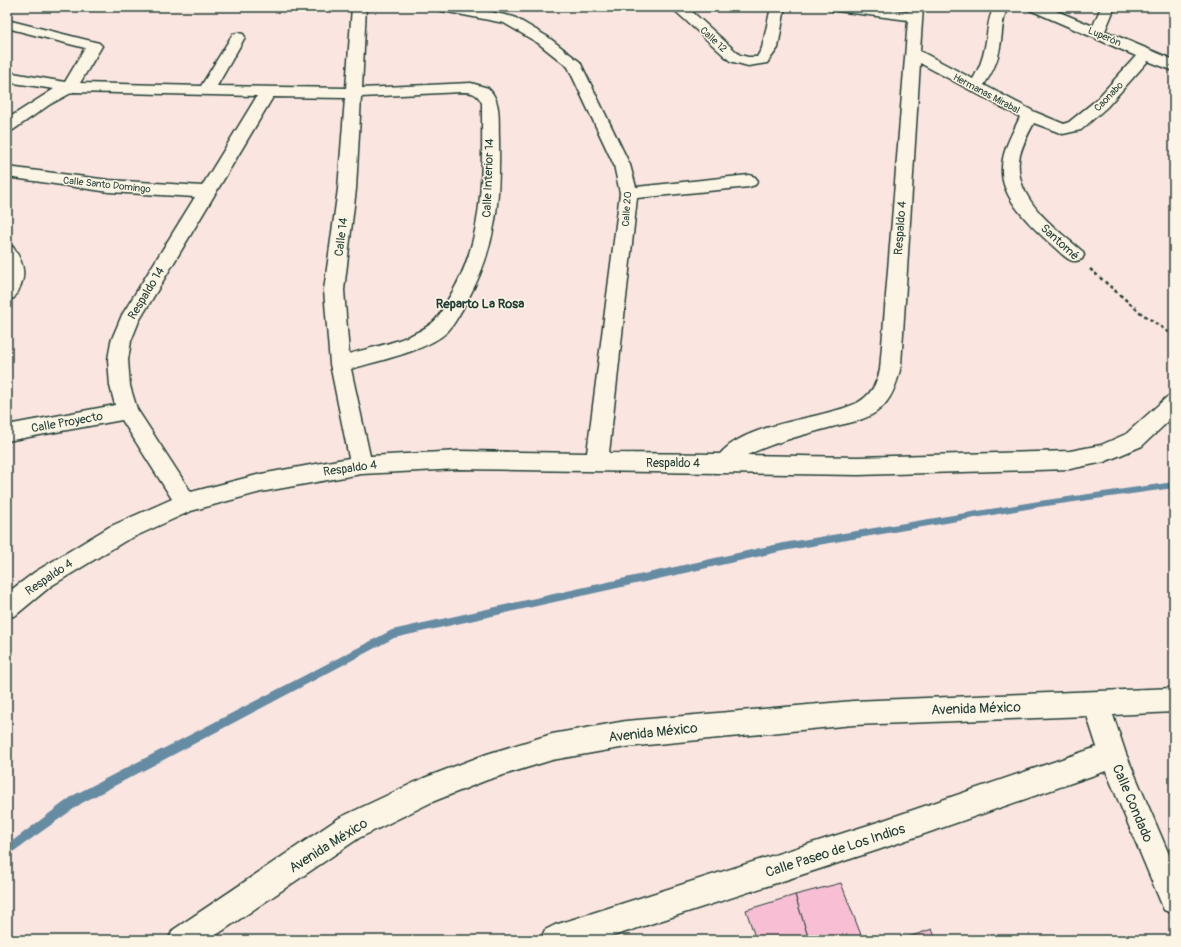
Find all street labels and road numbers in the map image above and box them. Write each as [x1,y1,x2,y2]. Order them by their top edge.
street label: Calle 12 [697,24,729,55]
street label: Luperón [1086,25,1123,49]
street label: Hermanas Mirabal [951,71,1022,116]
street label: Caonabo [1092,79,1126,114]
street label: Calle Interior 14 [480,138,497,218]
street label: Calle Santo Domingo [63,174,152,196]
street label: Calle 20 [620,191,634,227]
street label: Respaldo 4 [891,201,910,255]
street label: Calle 14 [332,217,351,257]
street label: Santomé [1037,221,1082,264]
street label: Respaldo 14 [125,264,168,322]
street label: Calle Proyecto [30,409,105,436]
street label: Respaldo 4 [646,456,700,471]
street label: Respaldo 4 [322,457,378,480]
street label: Respaldo 4 [23,556,76,599]
street label: Avenida México [931,698,1022,719]
street label: Avenida México [608,719,699,746]
street label: Calle Condado [1108,762,1157,845]
street label: Avenida México [286,814,371,876]
street label: Calle Paseo de Los Indios [763,820,908,881]

